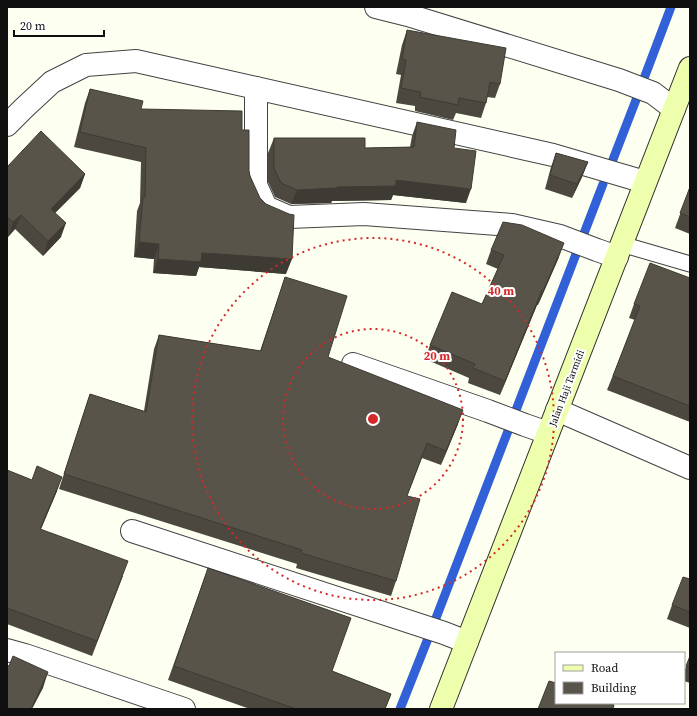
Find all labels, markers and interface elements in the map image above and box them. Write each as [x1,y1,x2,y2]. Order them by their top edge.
scale bar [14,12,104,38]
text: 20 m [20,18,46,34]
text: 40 m [488,283,514,299]
text: 20 m [424,348,450,364]
street label: Jalan Haji Tarmidi [546,348,587,429]
centre of rings [366,412,380,426]
legend [555,652,685,704]
text: Road [591,660,618,676]
text: Building [591,680,636,696]

